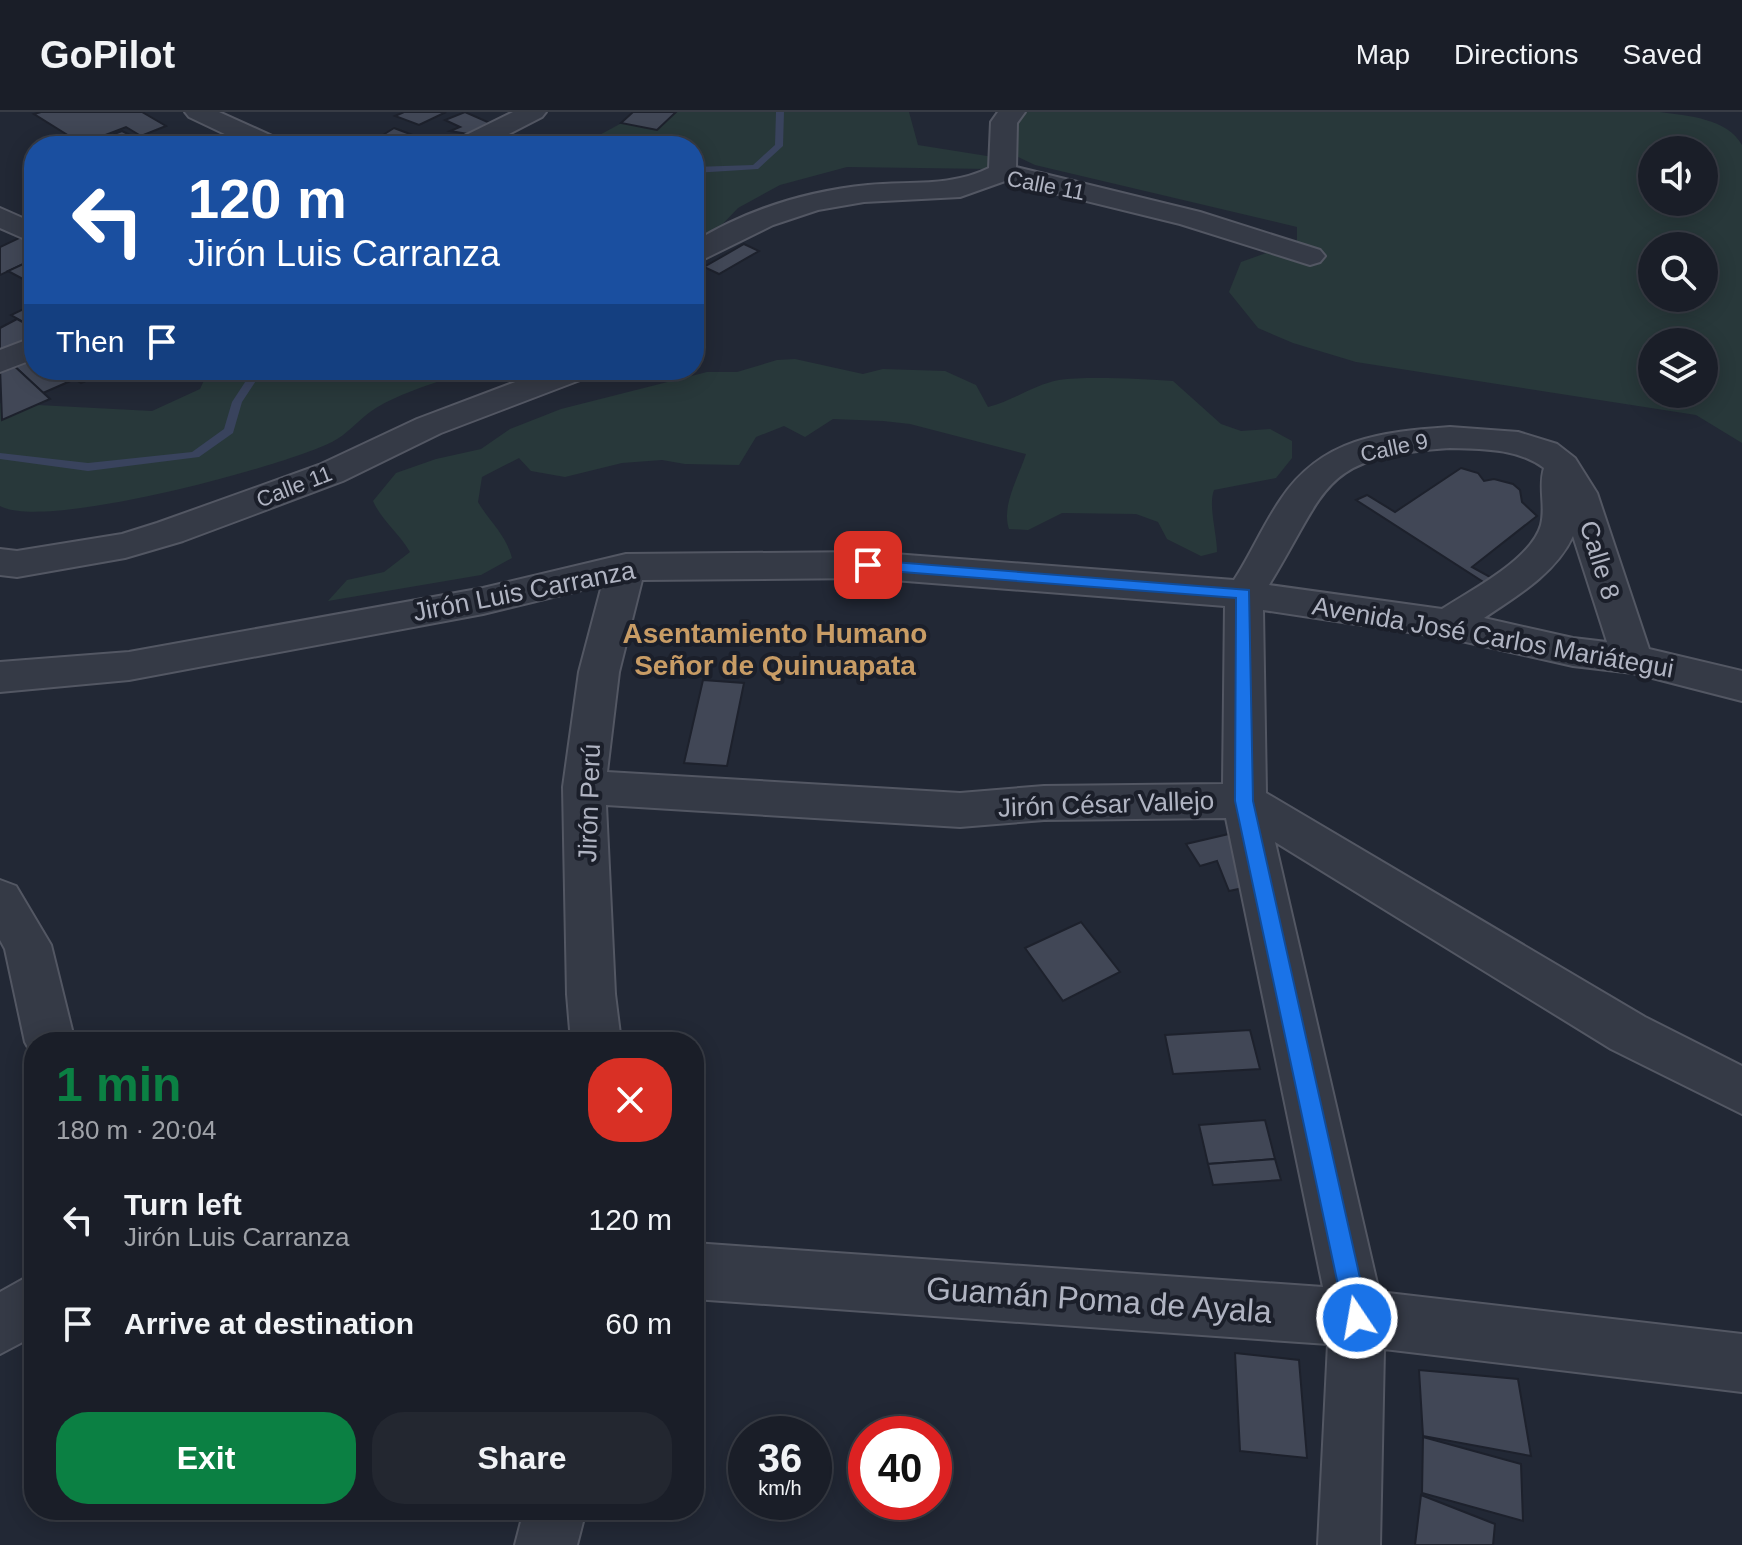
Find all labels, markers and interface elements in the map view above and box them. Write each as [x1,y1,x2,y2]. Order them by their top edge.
text: GoPilot [40,34,175,76]
text: Map [1356,39,1410,70]
text: Directions [1454,39,1579,70]
text: Saved [1623,39,1702,70]
map controls [1638,136,1718,408]
button: sound [1638,136,1718,216]
street label: Calle 11 [1005,166,1087,205]
text: 120 m [188,167,347,230]
icon: left [56,168,160,272]
button: search [1638,232,1718,312]
text: Jirón Luis Carranza [188,233,500,274]
icon: arrive [140,320,184,364]
text: Then [56,325,124,358]
button: layers [1638,328,1718,408]
street label: Calle 9 [1358,428,1430,467]
street label: Calle 11 [253,461,336,512]
street label: Calle 8 [1574,517,1626,603]
pin [834,531,902,599]
icon: arrive [846,543,890,587]
street label: Jirón Luis Carranza [410,555,638,627]
street label: Avenida José Carlos Mariátegui [1310,590,1676,684]
district label: Asentamiento Humano Señor de Quinuapata [623,618,927,681]
street label: Jirón Perú [572,743,606,863]
street label: Jirón César Vallejo [997,785,1215,823]
text: 1 min [56,1058,181,1111]
button: close [588,1058,672,1142]
text: 180 m · 20:04 [56,1115,216,1145]
text: Turn left [124,1188,242,1221]
icon: left [56,1198,100,1242]
text: 120 m [589,1203,672,1236]
text: Jirón Luis Carranza [124,1222,349,1252]
street label: Guamán Poma de Ayala [925,1270,1273,1330]
position arrow [1315,1276,1399,1360]
icon: arrive [56,1302,100,1346]
text: Arrive at destination [124,1307,414,1340]
text: 60 m [605,1307,672,1340]
button: Exit [56,1412,356,1504]
button: Share [372,1412,672,1504]
speed limit sign: 40 [848,1416,952,1520]
text: 36 [758,1436,802,1480]
text: km/h [758,1477,802,1499]

